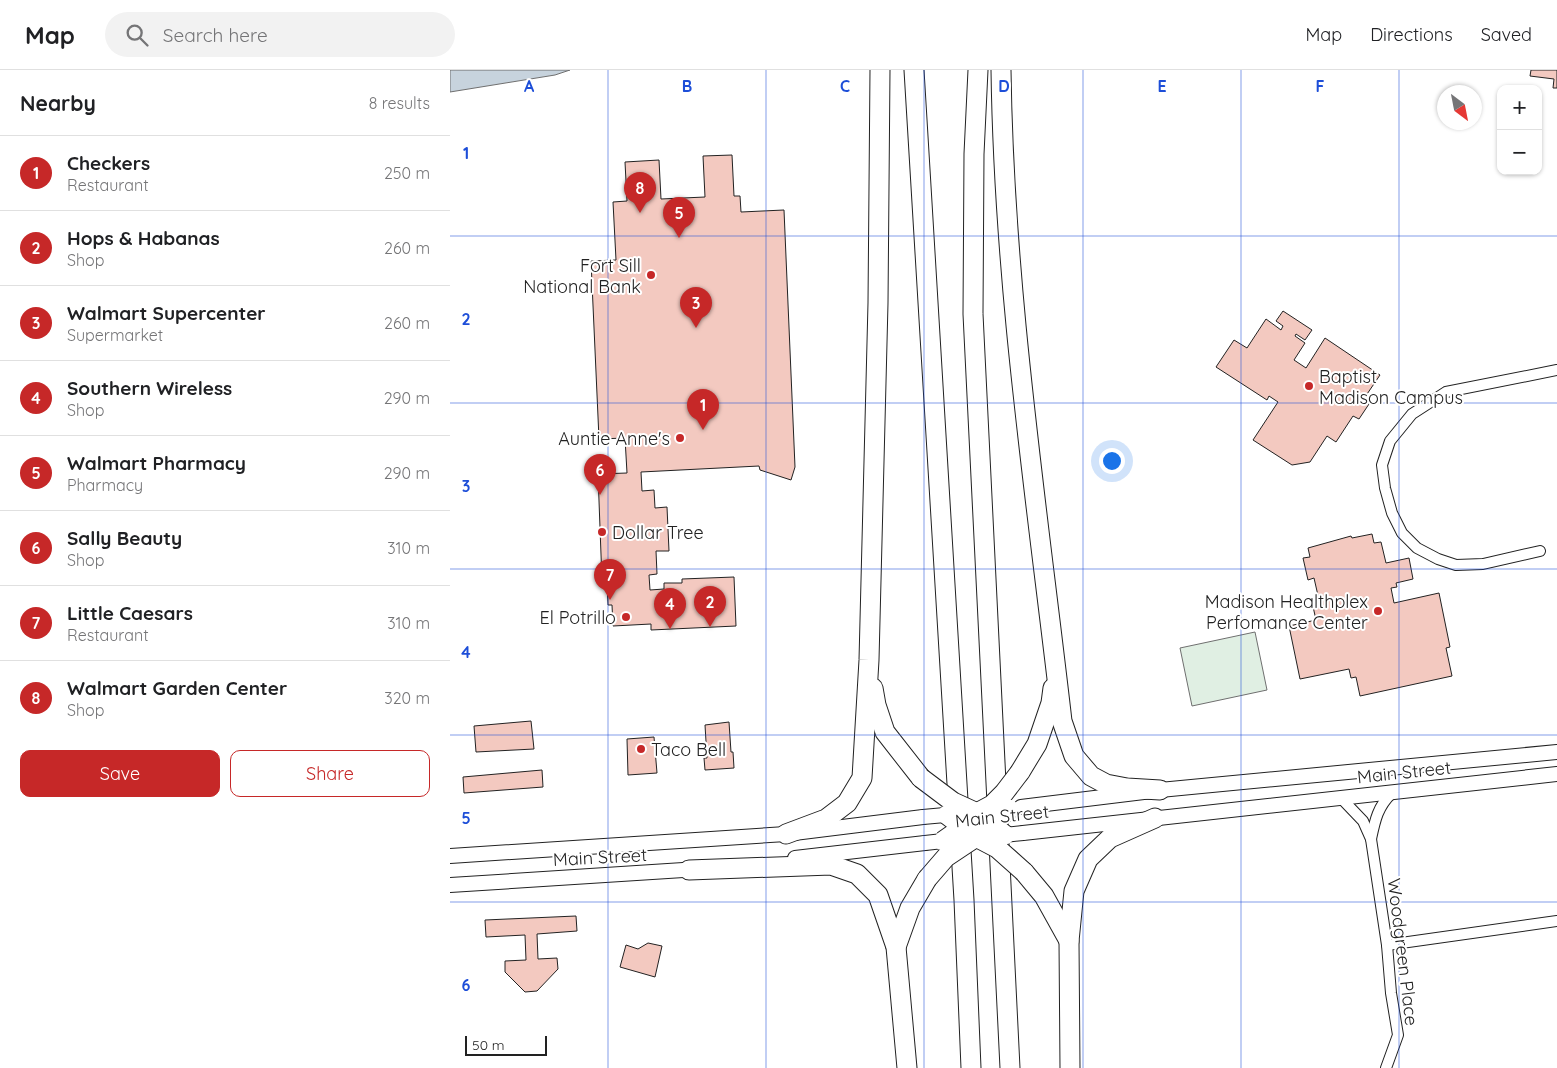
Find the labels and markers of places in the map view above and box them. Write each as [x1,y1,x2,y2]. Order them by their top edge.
pin: 8 [624,172,656,213]
pin: 5 [663,197,695,238]
place label: Fort Sill National Bank [523,254,641,298]
marker: Fort Sill National Bank [645,269,657,281]
pin: 3 [680,287,712,328]
place label: Baptist Madison Campus [1319,365,1463,409]
marker: Baptist Madison Campus [1303,380,1315,392]
pin: 1 [687,389,719,430]
place label: Auntie Anne's [558,427,670,450]
marker: Auntie Anne's [674,432,686,444]
pin: 6 [584,454,616,495]
place label: Dollar Tree [612,521,704,544]
marker: Dollar Tree [596,526,608,538]
pin: 7 [594,559,626,600]
pin: 2 [694,586,726,627]
pin: 4 [654,588,686,629]
place label: Madison Healthplex Perfomance Center [1205,590,1368,634]
marker: Madison Healthplex Perfomance Center [1372,605,1384,617]
place label: El Potrillo [539,606,616,629]
marker: El Potrillo [620,611,632,623]
place label: Taco Bell [651,738,726,761]
marker: Taco Bell [635,743,647,755]

